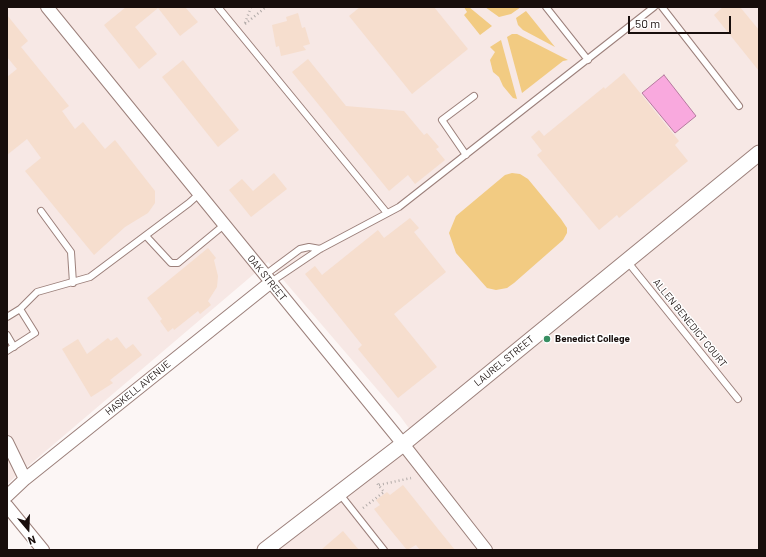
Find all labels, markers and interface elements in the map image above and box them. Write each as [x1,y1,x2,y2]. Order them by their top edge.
scale bar [630,8,733,34]
text: 50 m [635,16,660,30]
street label: OAK STREET [245,253,289,303]
street label: ALLEN BENEDICT COURT [651,276,729,370]
street label: LAUREL STREET [472,333,536,389]
place label: Benedict College [555,333,630,345]
marker: Benedict College [542,334,552,344]
street label: HASKELL AVENUE [103,358,173,418]
north arrow [8,509,48,549]
text: N [26,533,38,548]

